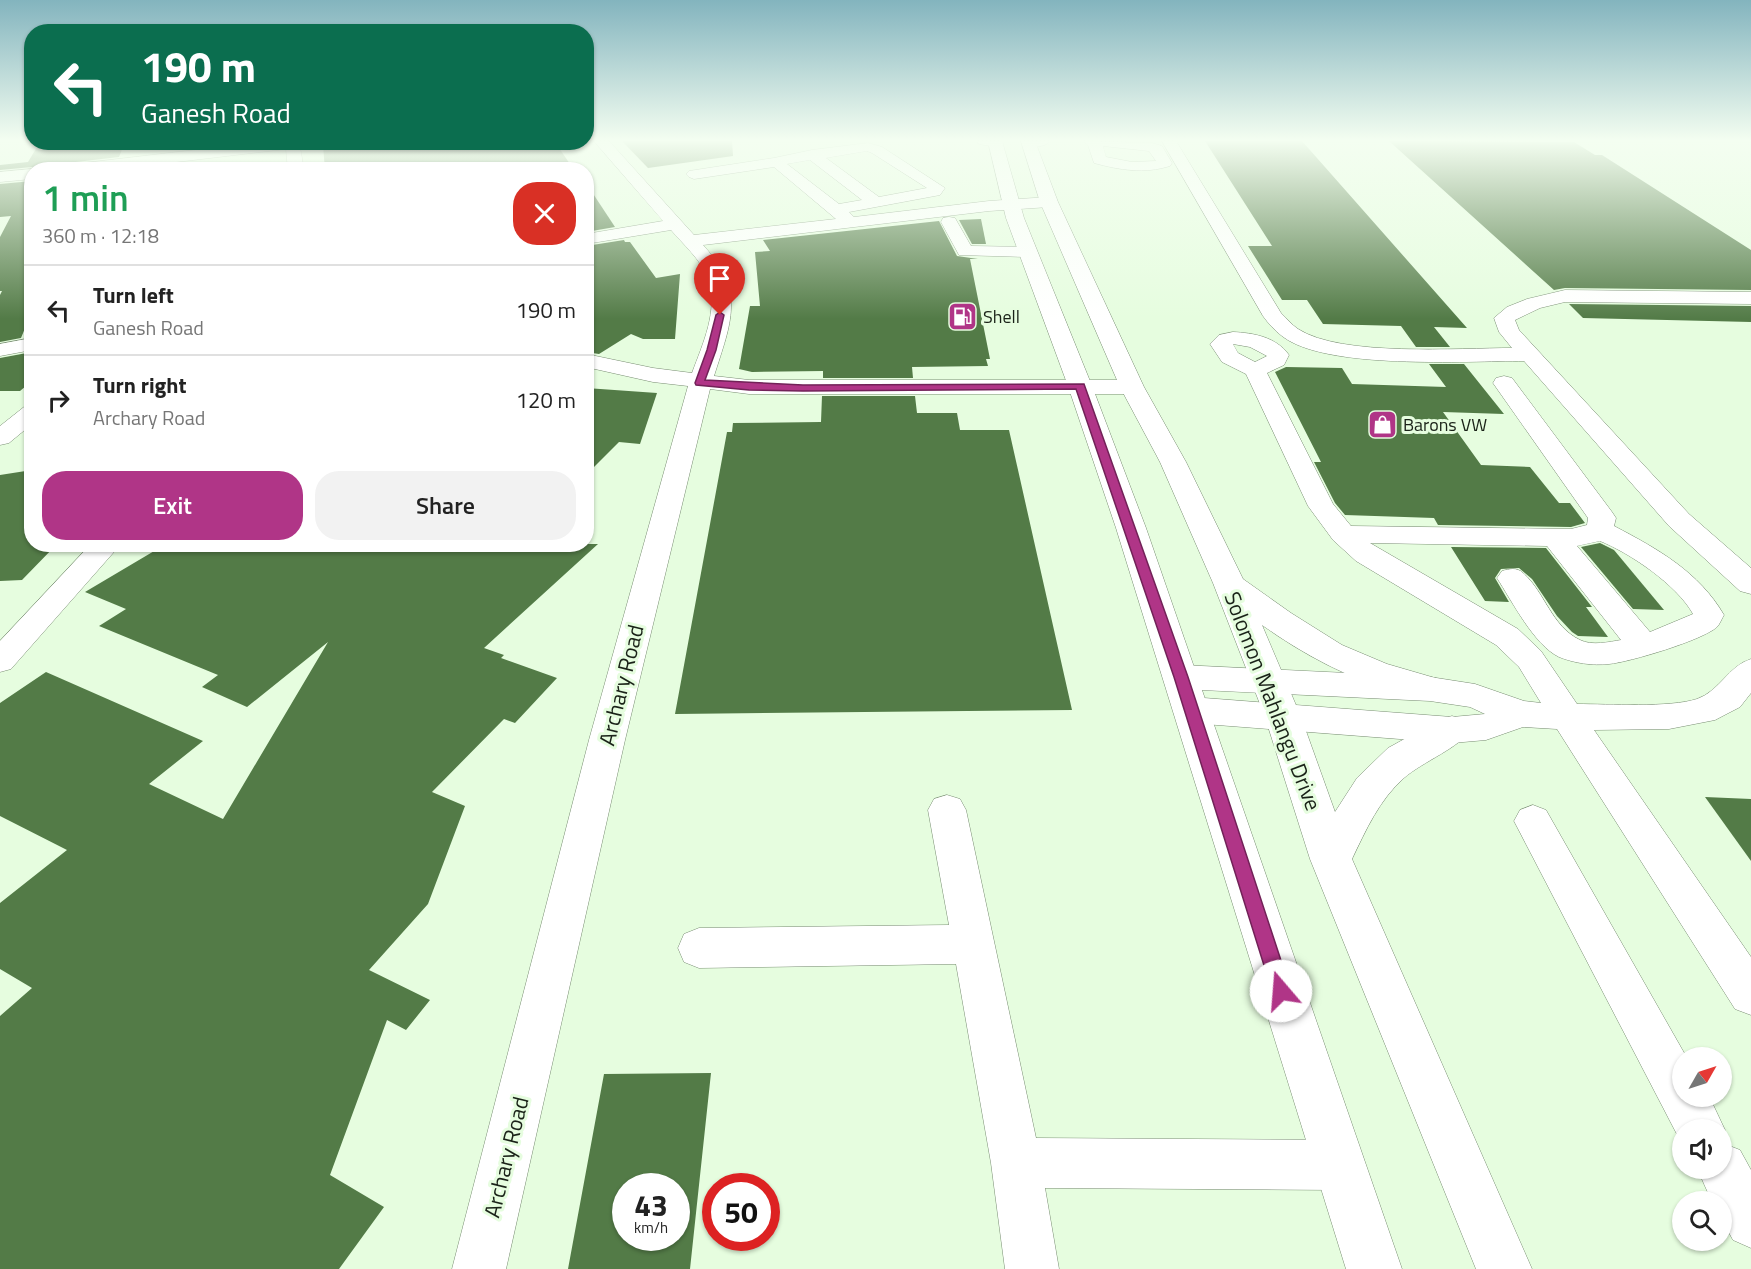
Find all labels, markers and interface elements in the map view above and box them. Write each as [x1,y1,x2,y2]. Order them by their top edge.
text: 190 m [141,34,256,98]
icon: left [42,48,120,126]
text: Ganesh Road [141,92,291,133]
text: 1 min [42,170,129,225]
button: close [513,182,576,245]
text: 360 m · 12:18 [42,220,159,251]
pin [694,253,745,315]
icon: arrive [703,262,736,295]
text: Turn left [93,278,174,312]
text: 190 m [516,293,576,327]
icon: left [42,294,75,327]
fuel station icon: Shell [946,301,978,333]
place label: Shell [983,303,1020,330]
text: Ganesh Road [93,312,204,343]
text: Turn right [93,368,187,402]
text: 120 m [516,383,576,417]
icon: right [42,384,75,417]
text: Archary Road [93,402,205,433]
shop icon: Barons VW [1366,409,1398,441]
place label: Barons VW [1403,411,1487,438]
button: Exit [42,471,303,540]
button: Share [315,471,576,540]
street label: Solomon Mahlangu Drive [1216,587,1330,815]
street label: Archary Road [590,621,652,749]
position arrow [1249,959,1313,1023]
north arrow [1672,1047,1732,1107]
map controls [1672,1047,1732,1251]
street label: Archary Road [475,1093,537,1221]
button: sound [1672,1119,1732,1179]
speed limit sign: 50 [702,1173,780,1251]
text: 43 [634,1182,668,1228]
button: search [1672,1191,1732,1251]
text: km/h [634,1216,668,1239]

